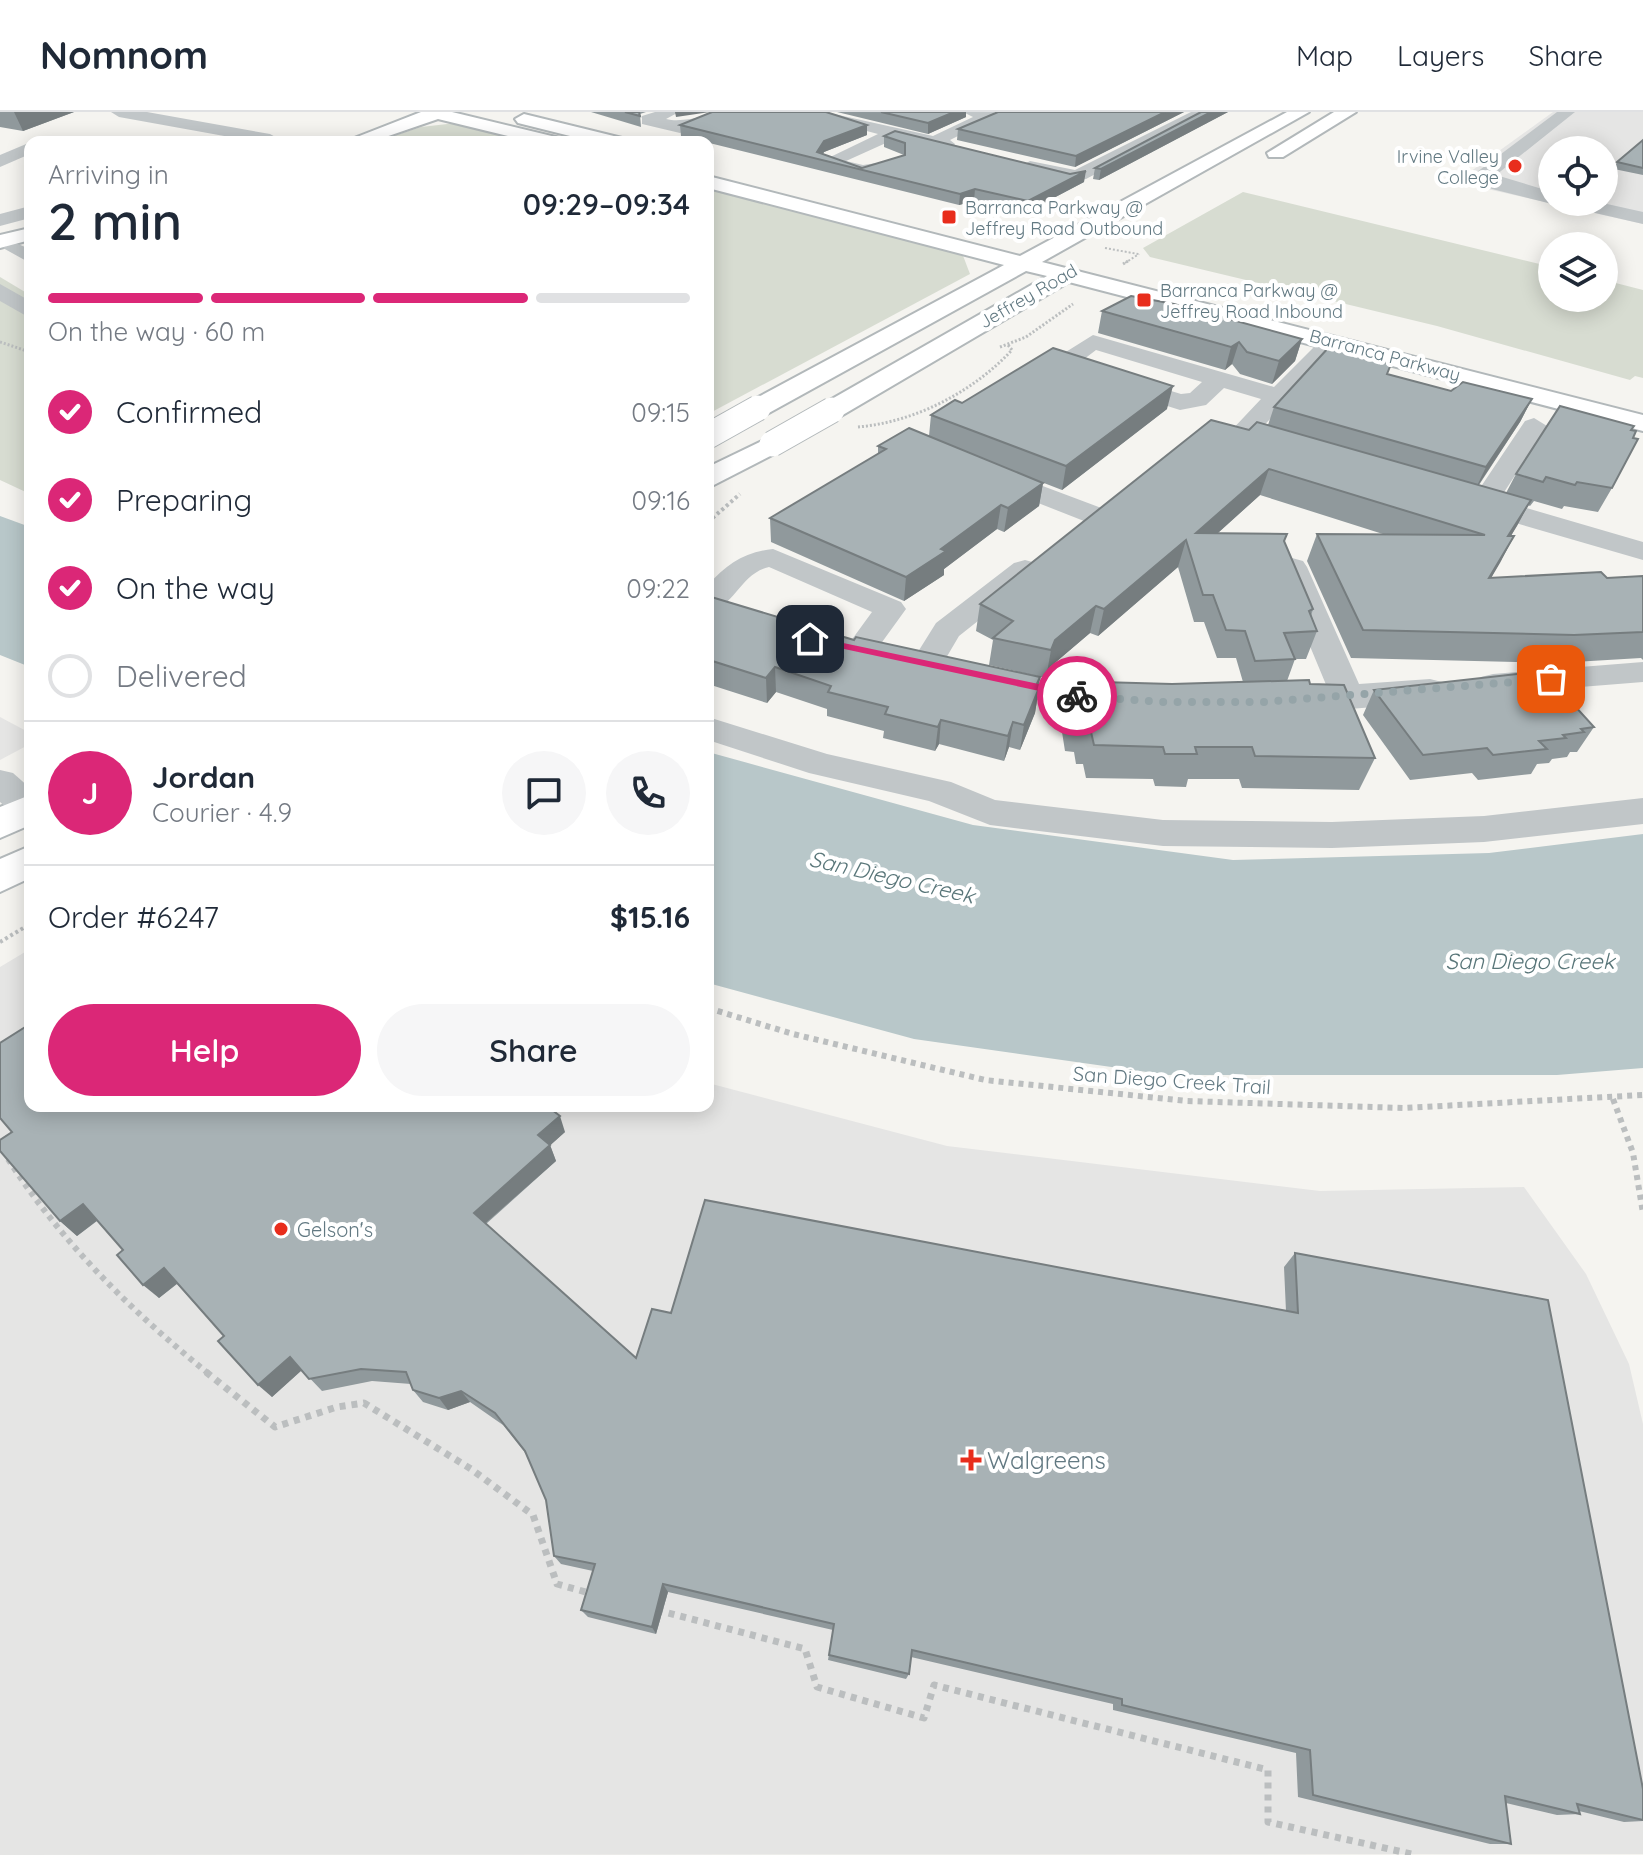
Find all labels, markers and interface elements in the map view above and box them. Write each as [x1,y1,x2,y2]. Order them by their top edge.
text: Nomnom [40,31,208,79]
text: Map [1296,38,1353,73]
text: Layers [1397,38,1484,73]
text: Share [1528,38,1603,73]
map controls [1538,136,1618,312]
button: locate [1538,136,1618,216]
place label: Irvine Valley College [1397,145,1499,189]
marker: Irvine Valley College [1506,157,1524,175]
text: Arriving in [48,158,169,191]
text: 09:29–09:34 [523,185,690,223]
text: 2 min [48,188,182,253]
place label: Barranca Parkway @ Jeffrey Road Outbound [965,196,1163,240]
marker: Barranca Parkway @ Jeffrey Road Outbound [940,208,958,226]
button: layers [1538,232,1618,312]
street label: Jeffrey Road [975,259,1081,333]
place label: Barranca Parkway @ Jeffrey Road Inbound [1160,279,1343,323]
marker: Barranca Parkway @ Jeffrey Road Inbound [1135,291,1153,309]
text: On the way · 60 m [48,315,265,348]
street label: Barranca Parkway [1307,324,1463,386]
icon: check [48,390,92,434]
text: Confirmed [116,393,262,431]
text: 09:15 [631,396,690,429]
icon: check [48,478,92,522]
text: Preparing [116,481,252,519]
text: 09:16 [632,484,690,517]
icon: check [48,566,92,610]
text: On the way [116,569,275,607]
text: 09:22 [626,572,690,605]
pin [776,605,844,673]
icon: home [788,617,832,661]
pin [1517,645,1585,713]
courier [1037,656,1117,736]
text: Delivered [116,657,247,695]
icon: bag [1529,657,1573,701]
icon: bike [1055,674,1099,718]
button: chat [502,751,586,835]
button: phone [606,751,690,835]
text: Jordan [152,758,255,796]
text: J [82,774,98,812]
text: Courier · 4.9 [152,796,292,829]
water label: San Diego Creek [807,844,980,910]
text: Order #6247 [48,898,219,936]
text: $15.16 [610,898,690,936]
water label: San Diego Creek [1446,947,1617,975]
button: Help [48,1004,361,1096]
button: Share [377,1004,690,1096]
street label: San Diego Creek Trail [1072,1061,1272,1099]
place label: Gelson's [297,1217,373,1242]
marker: Gelson's [272,1220,290,1238]
place label: Walgreens [987,1445,1106,1475]
marker: Walgreens [962,1451,980,1469]

